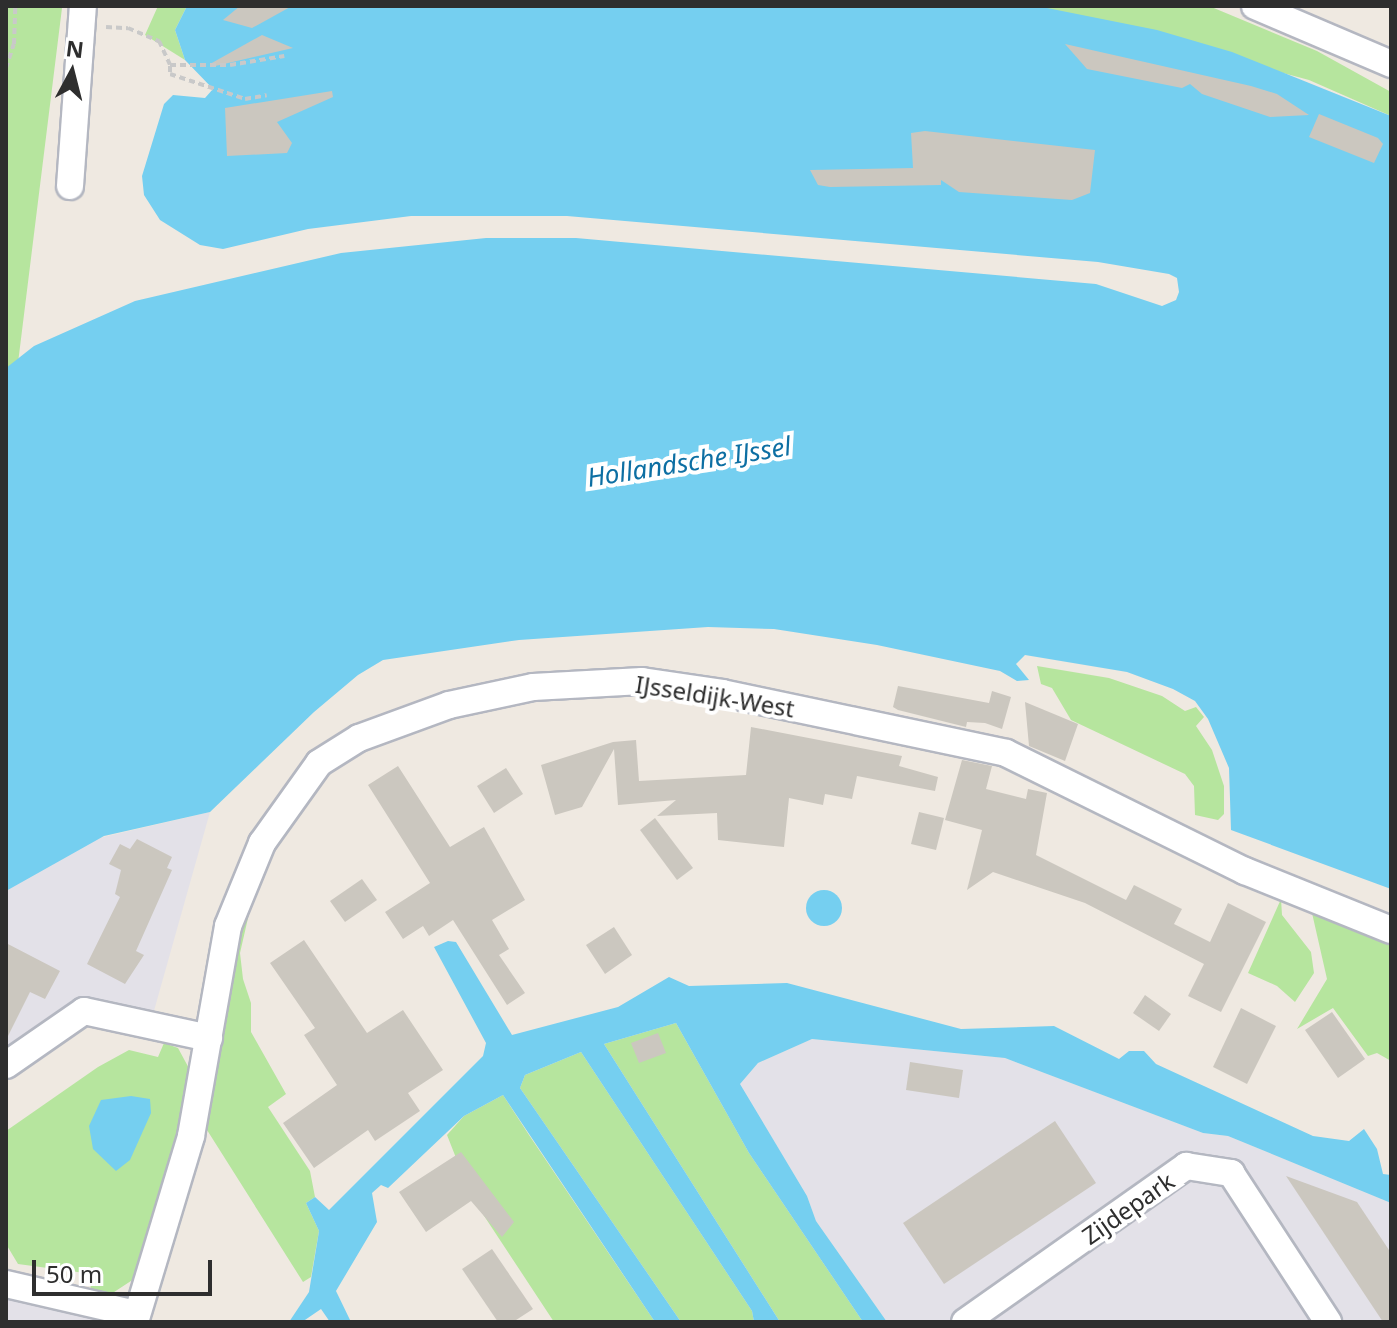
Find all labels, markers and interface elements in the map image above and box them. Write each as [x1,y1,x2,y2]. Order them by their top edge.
north arrow [32,32,112,112]
text: N [64,32,86,64]
water label: Hollandsche IJssel [585,430,793,494]
street label: IJsseldijk-West [633,669,797,723]
street label: Zijdepark [1077,1166,1179,1250]
scale bar [36,1244,216,1294]
text: 50 m [46,1257,102,1290]

